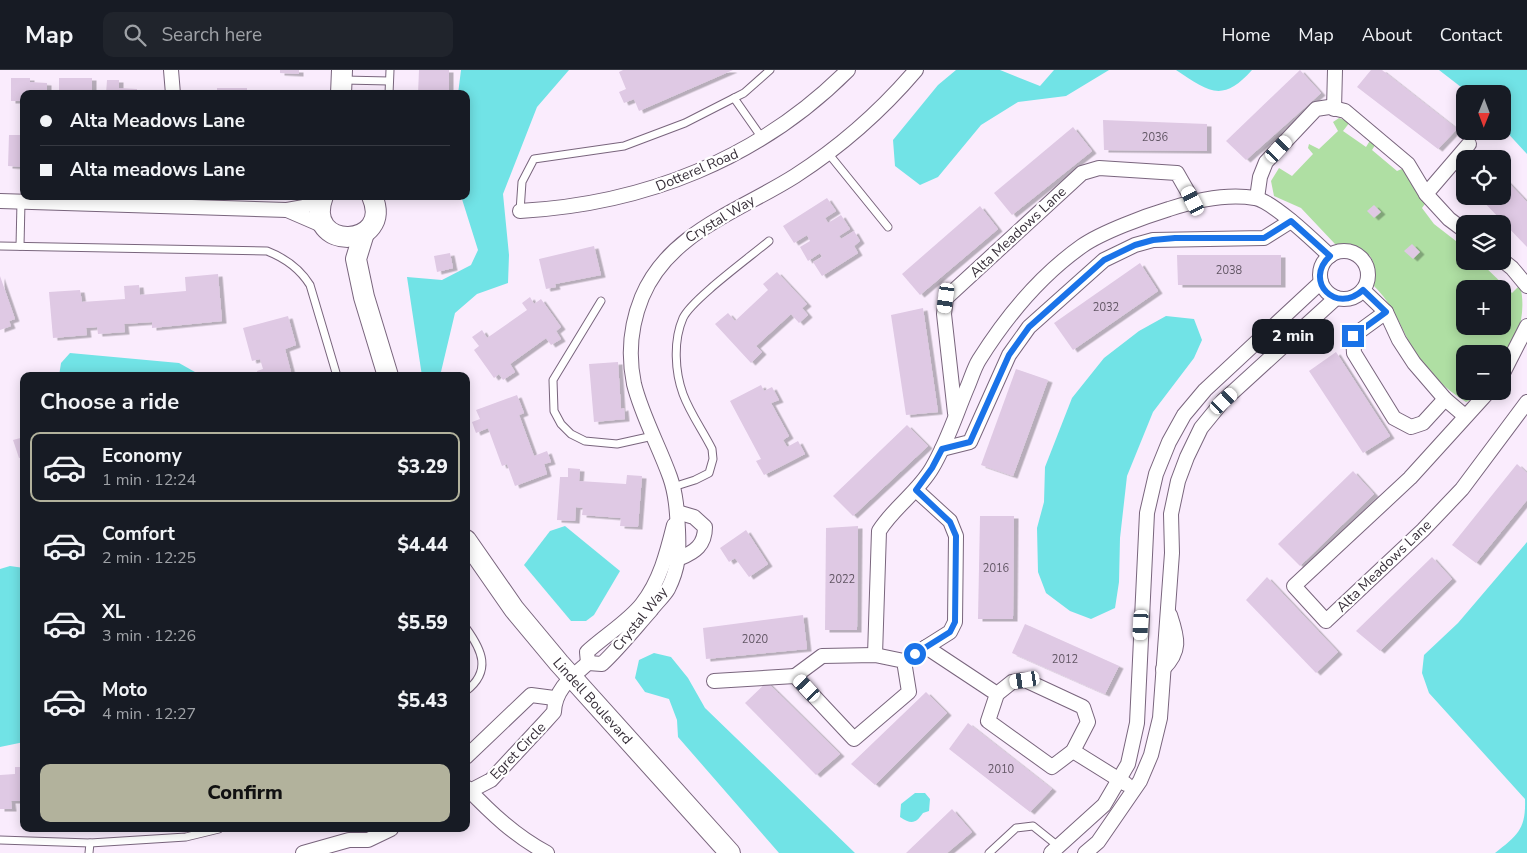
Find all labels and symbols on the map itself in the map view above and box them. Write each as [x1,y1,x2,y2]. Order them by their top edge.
north arrow [1456,85,1511,140]
house number: 2036 [1142,130,1169,145]
car [1263,133,1294,165]
street label: Dotterel Road [653,144,741,196]
street label: Alta Meadows Lane [966,182,1070,282]
car [1179,184,1206,218]
street label: Crystal Way [682,190,759,247]
house number: 2038 [1216,263,1243,278]
car [936,282,955,314]
house number: 2032 [1093,300,1119,315]
callout: 2 min [1253,318,1336,354]
route end [1342,325,1364,347]
car [1207,385,1240,417]
street label: Alta Meadows Lane [1332,516,1436,616]
house number: 2016 [983,561,1010,576]
house number: 2022 [829,572,855,587]
street label: Crystal Way [608,582,672,655]
car [1132,610,1149,640]
house number: 2020 [742,632,769,647]
route start [904,643,926,665]
house number: 2012 [1052,652,1078,667]
street label: Lindell Boulevard [549,653,637,748]
car [1009,670,1040,690]
car [791,672,822,704]
street label: Egret Circle [486,718,550,784]
house number: 2010 [988,762,1015,777]

